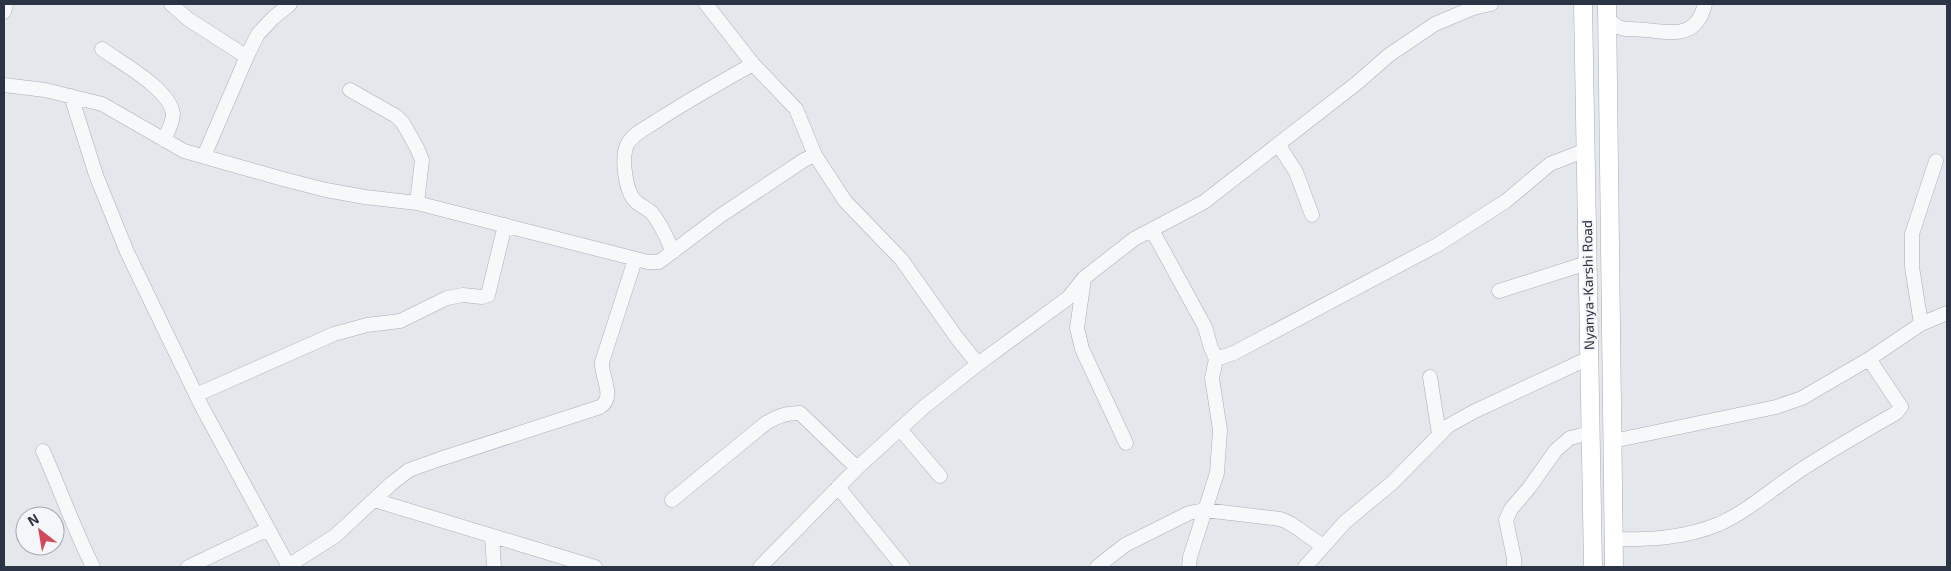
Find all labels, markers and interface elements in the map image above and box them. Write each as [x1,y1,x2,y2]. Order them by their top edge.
street label: Nyanya-Karshi Road [1578,220,1597,350]
north arrow [15,506,65,556]
text: N [24,510,42,529]

